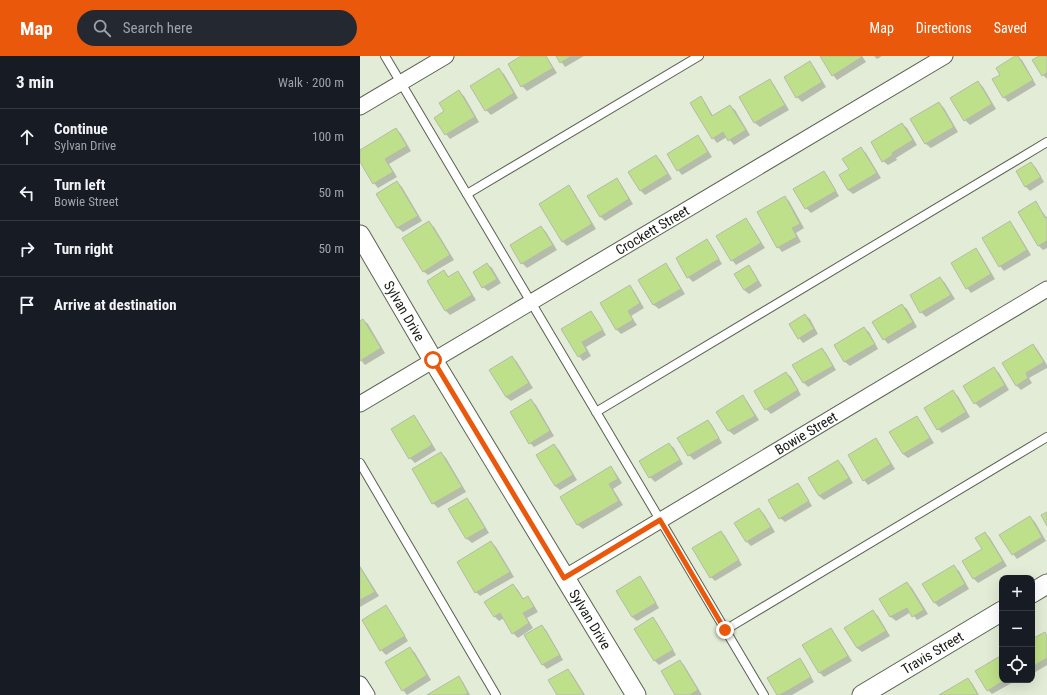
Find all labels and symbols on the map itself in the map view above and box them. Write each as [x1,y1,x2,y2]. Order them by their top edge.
street label: Crockett Street [613,202,692,258]
street label: Sylvan Drive [381,278,428,344]
route start [424,351,442,369]
street label: Bowie Street [772,408,840,458]
street label: Sylvan Drive [566,587,615,652]
route end [716,621,734,639]
street label: Travis Street [899,628,966,677]

